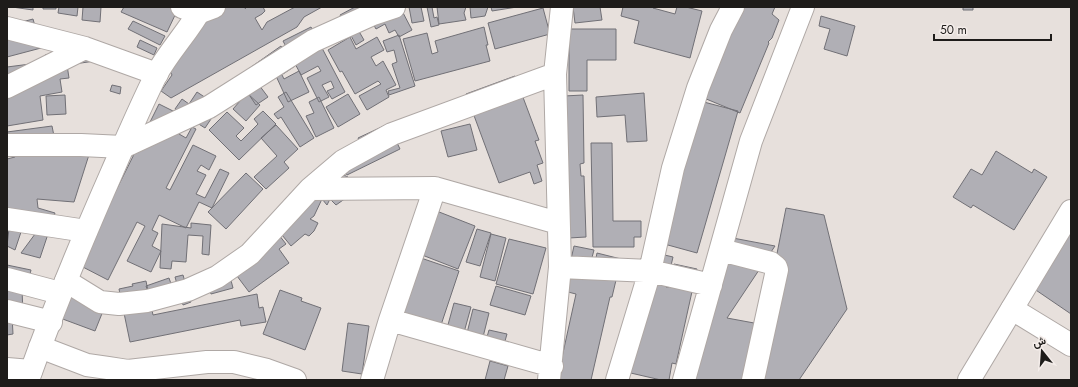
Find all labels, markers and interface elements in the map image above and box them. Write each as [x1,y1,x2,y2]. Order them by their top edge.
scale bar [934,16,1051,42]
text: 50 m [940,21,967,39]
north arrow [1022,331,1062,371]
text: ش [1030,332,1048,351]

